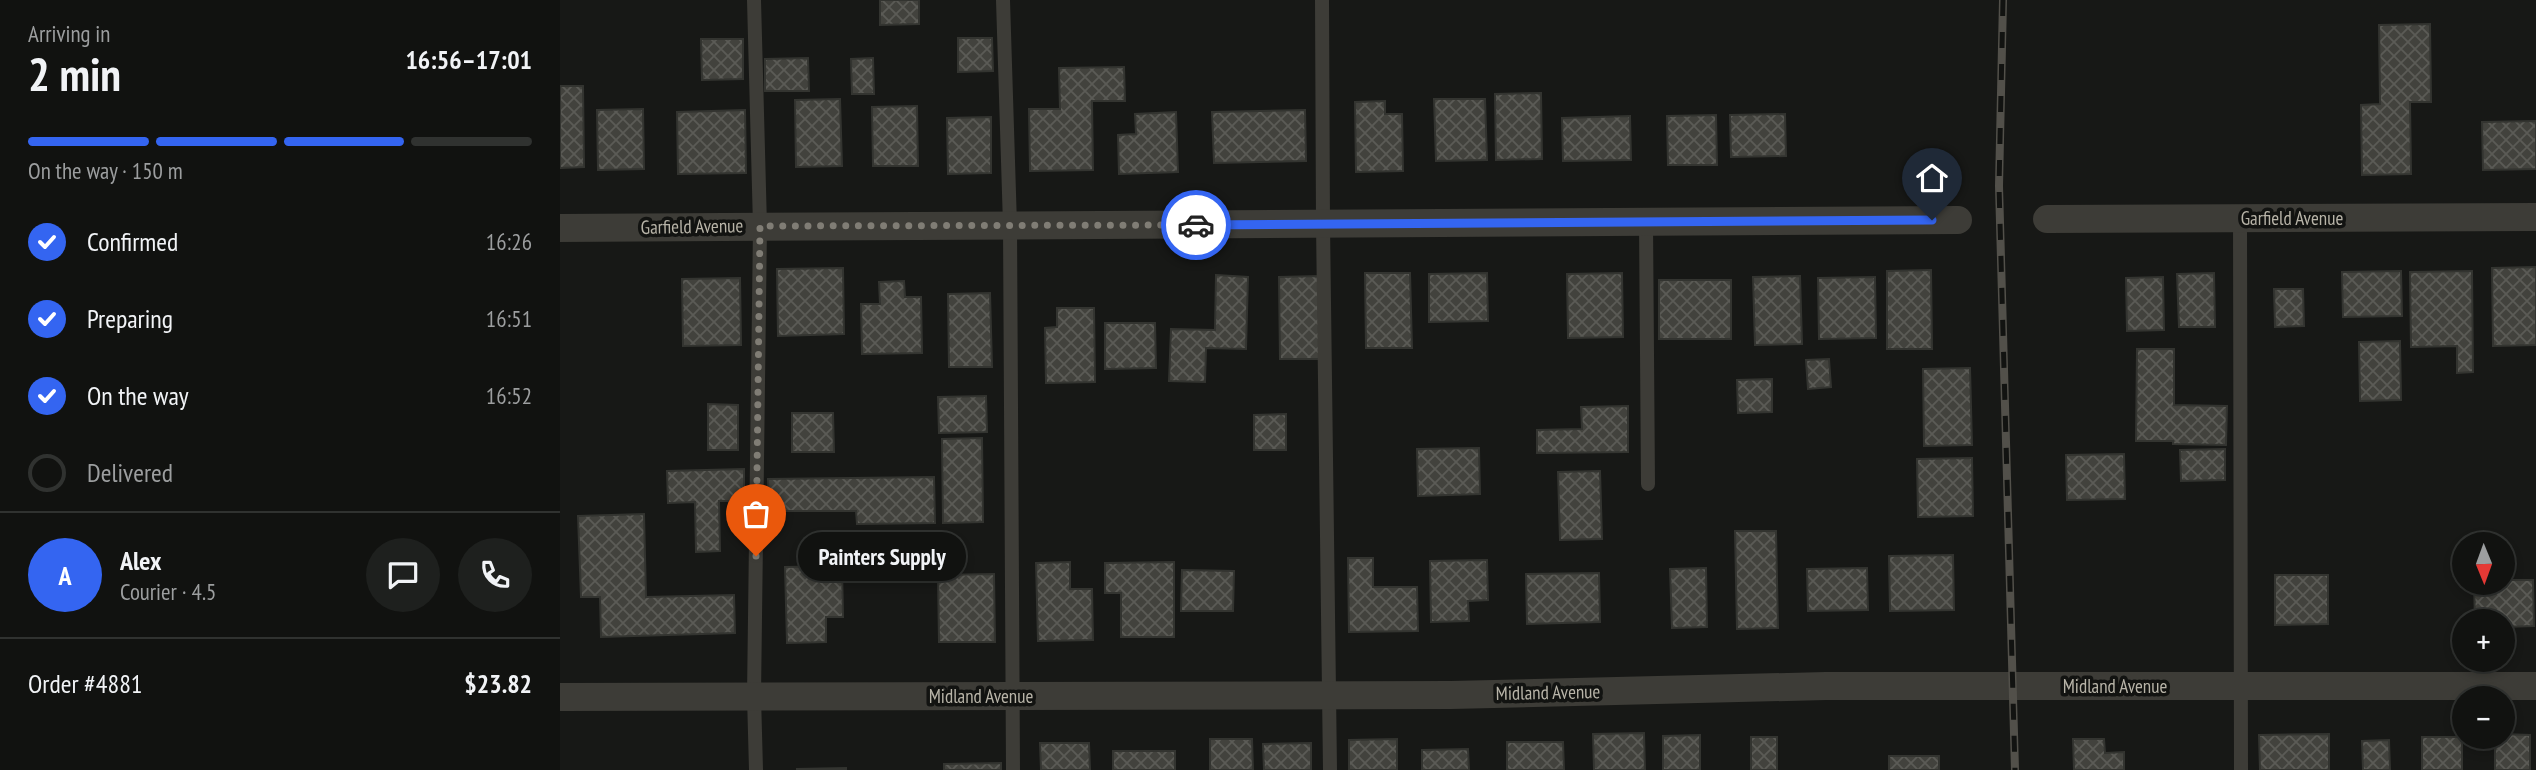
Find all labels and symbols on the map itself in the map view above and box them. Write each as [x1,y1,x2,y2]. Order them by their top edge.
pin [1902,148,1962,220]
courier [1161,190,1231,260]
street label: Garfield Avenue [2241,206,2343,230]
street label: Garfield Avenue [641,213,744,239]
pin [726,484,786,556]
callout: Painters Supply [798,532,966,580]
north arrow [2452,532,2515,595]
street label: Midland Avenue [2063,674,2167,698]
street label: Midland Avenue [1495,679,1601,705]
street label: Midland Avenue [929,684,1033,708]

